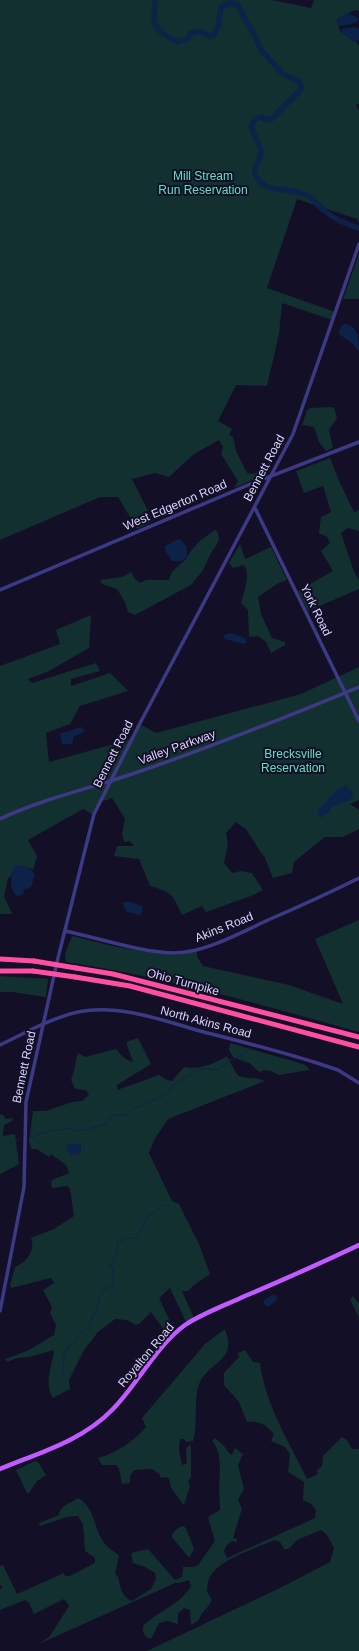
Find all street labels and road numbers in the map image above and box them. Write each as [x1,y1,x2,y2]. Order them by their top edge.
street label: Bennett Road [241,432,287,504]
street label: West Edgerton Road [121,477,229,533]
street label: York Road [298,582,334,638]
street label: Bennett Road [90,718,136,790]
street label: Valley Parkway [136,727,218,767]
street label: Akins Road [193,909,255,945]
street label: Ohio Turnpike [145,966,221,999]
street label: North Akins Road [159,1003,253,1041]
street label: Bennett Road [10,1030,38,1104]
street label: Royalton Road [115,1320,177,1390]

